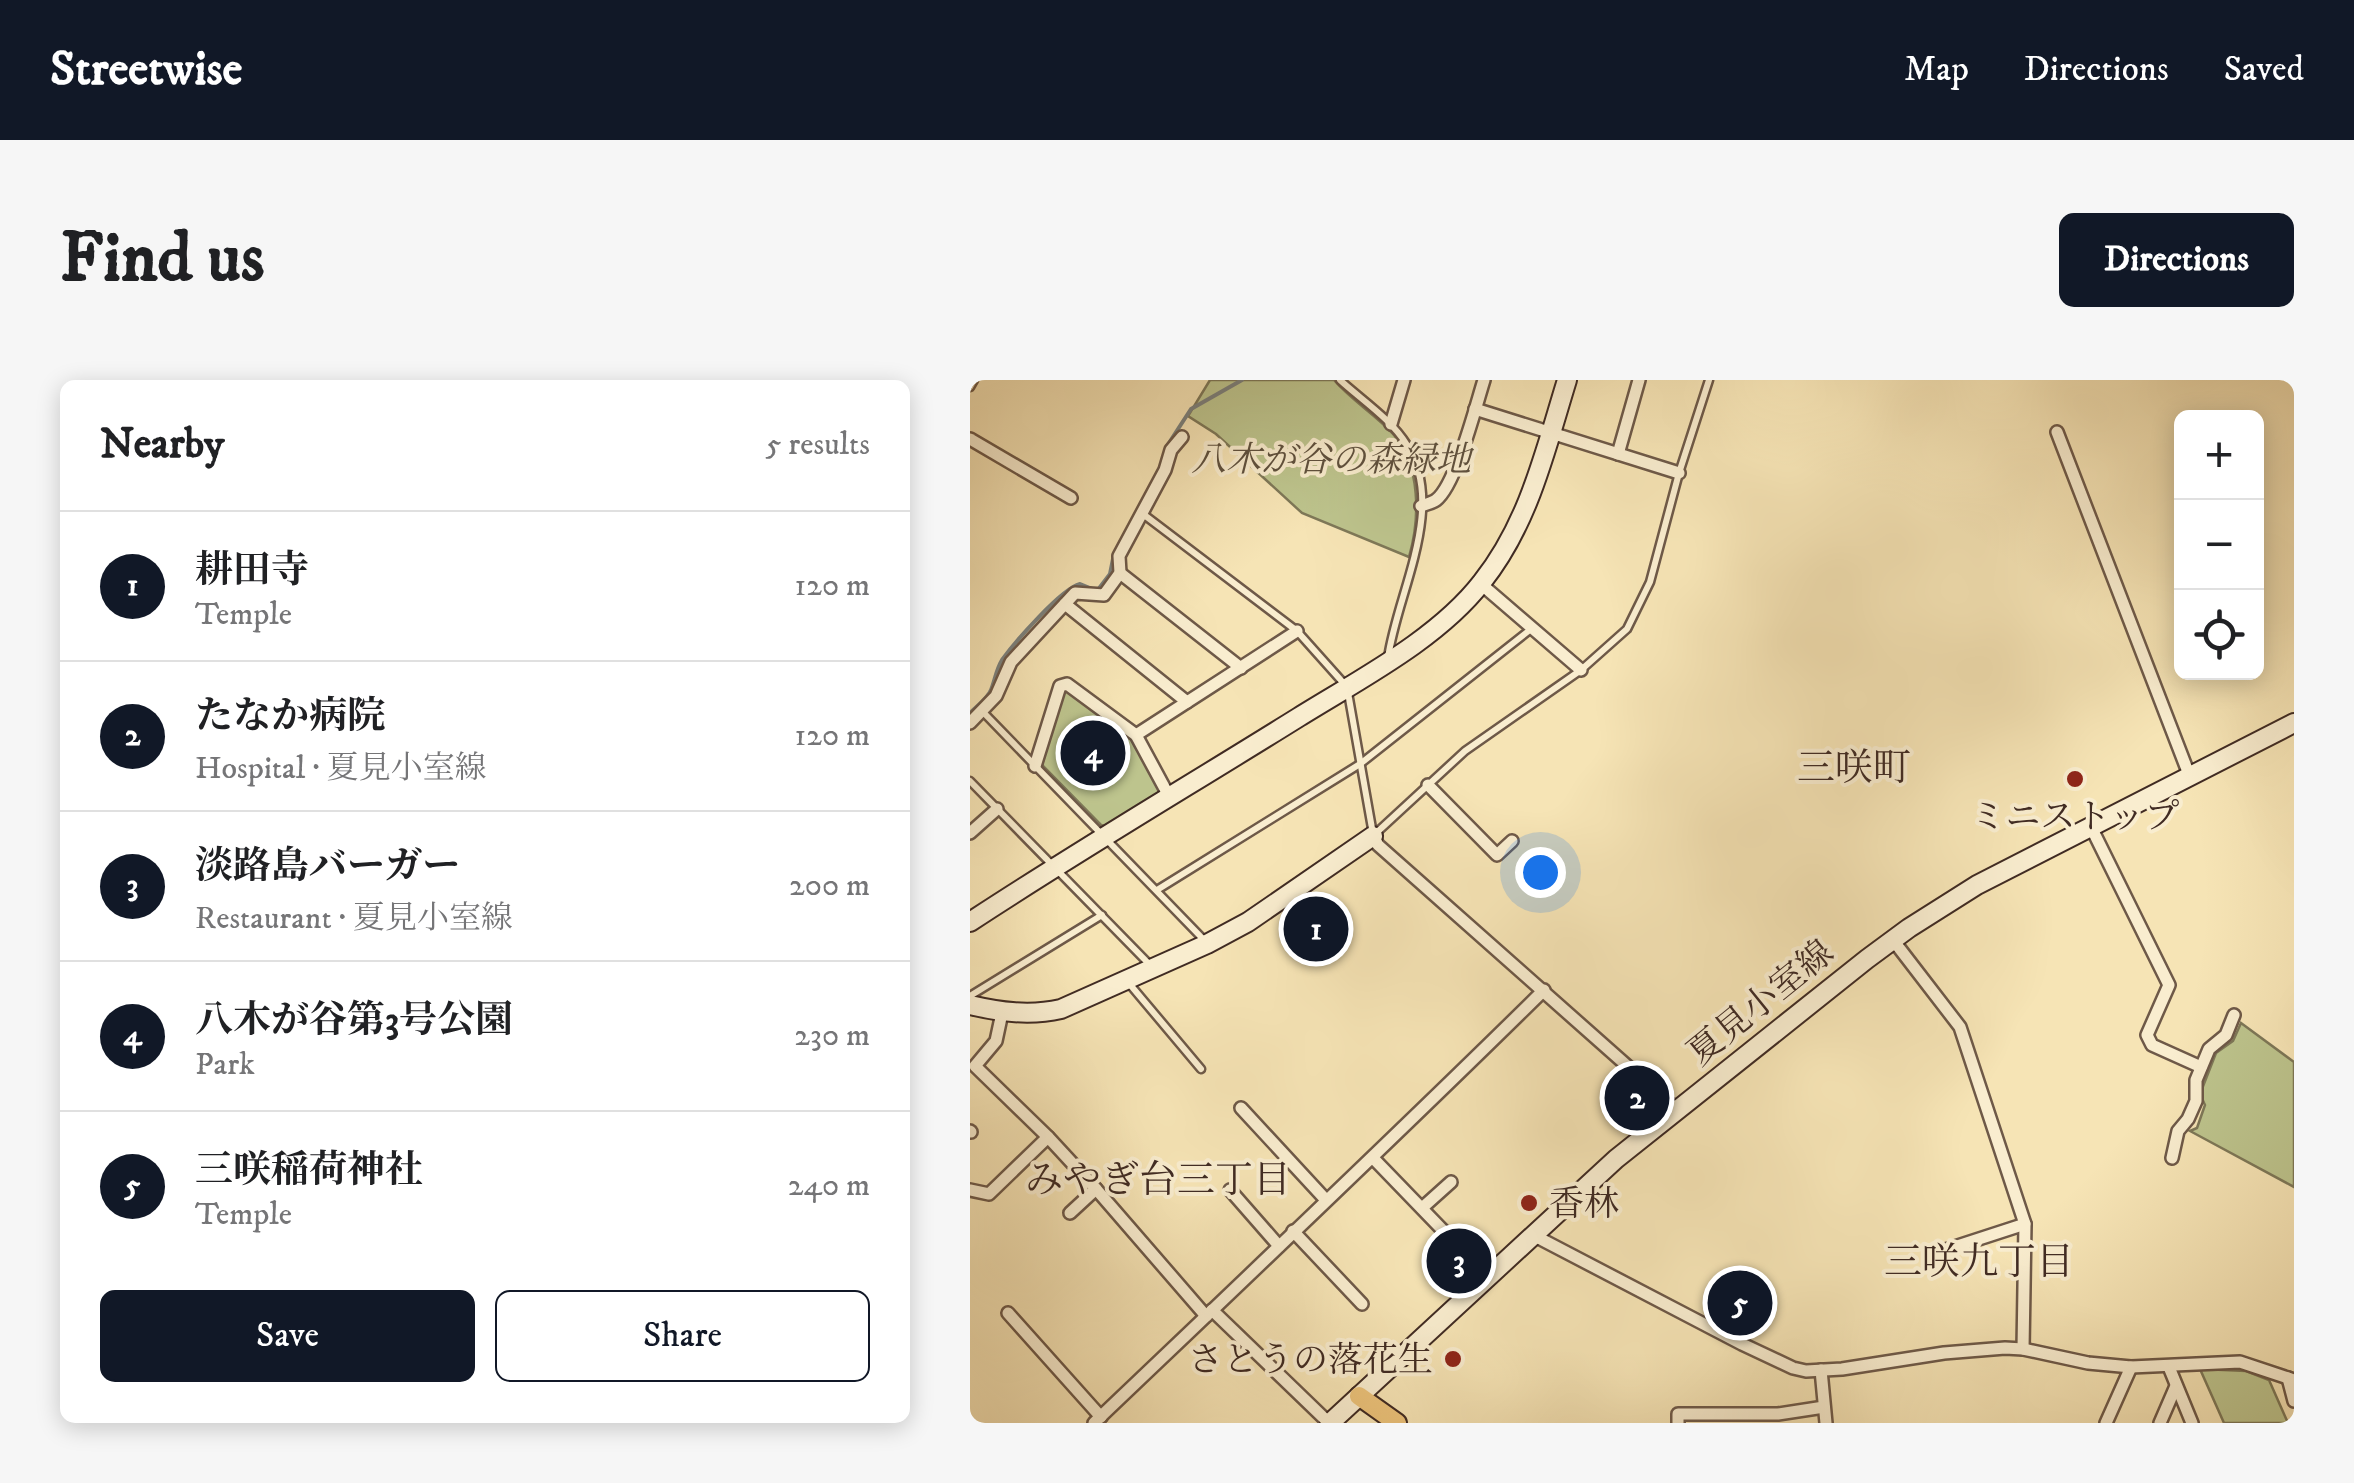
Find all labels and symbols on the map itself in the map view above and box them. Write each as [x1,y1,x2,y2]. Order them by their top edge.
park label: 八木が谷の森緑地 [1191,439,1475,483]
pin: 4 [1060,716,1126,790]
district label: 三咲町 [1797,745,1911,793]
marker: ミニストップ [2064,768,2086,790]
place label: ミニストップ [1971,796,2179,840]
your location [1515,847,1566,898]
pin: 1 [1284,892,1348,966]
street label: 夏見小室線 [1679,931,1843,1076]
pin: 2 [1604,1060,1670,1136]
district label: みやぎ台三丁目 [1025,1157,1291,1205]
place label: 香林 [1549,1183,1619,1227]
marker: 香林 [1518,1192,1540,1214]
pin: 3 [1426,1224,1492,1298]
district label: 三咲九丁目 [1884,1239,2074,1287]
pin: 5 [1708,1266,1772,1340]
place label: さとうの落花生 [1188,1339,1433,1383]
marker: さとうの落花生 [1442,1348,1464,1370]

